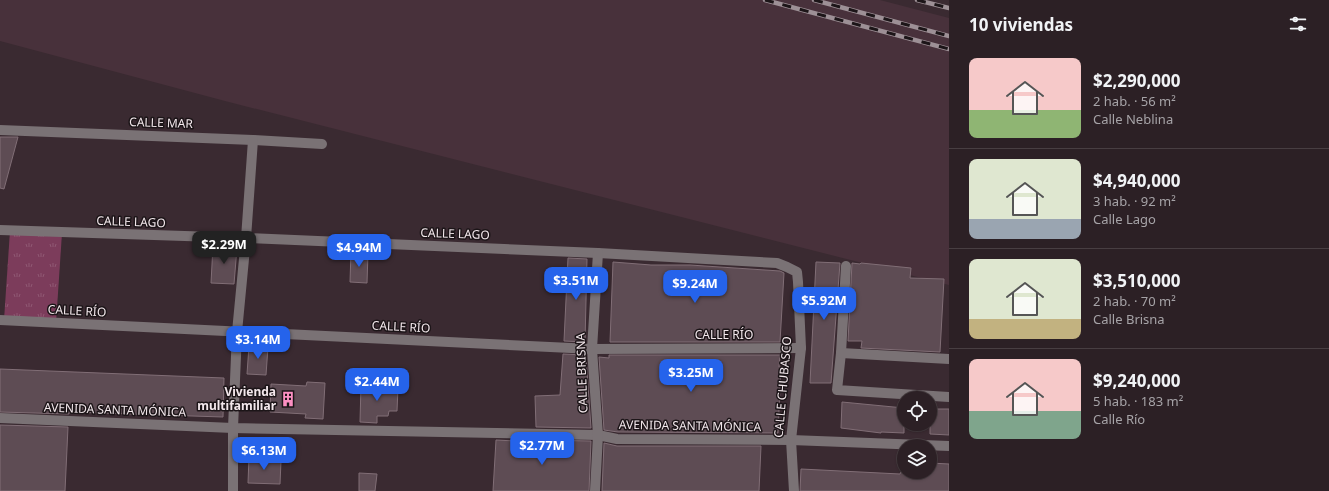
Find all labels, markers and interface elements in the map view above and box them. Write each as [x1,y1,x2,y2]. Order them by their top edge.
text: 10 viviendas [969,13,1073,36]
icon: filters [1287,13,1309,35]
text: $2,290,000 [1093,69,1180,92]
icon: home [1001,74,1049,122]
text: 2 hab. · 56 m² [1093,92,1176,110]
text: Calle Neblina [1093,110,1173,128]
street label: CALLE MAR [129,113,194,132]
text: $4,940,000 [1093,169,1180,192]
icon: home [1001,175,1049,223]
text: 3 hab. · 92 m² [1093,192,1176,210]
text: Calle Lago [1093,210,1156,228]
street label: CALLE LAGO [96,212,166,231]
street label: CALLE LAGO [420,224,490,243]
pin: $2.29M [191,231,257,265]
pin: $4.94M [326,234,392,268]
text: $2.29M [201,235,247,253]
text: $4.94M [336,238,382,256]
pin: $3.51M [543,267,609,301]
text: $3,510,000 [1093,269,1180,292]
pin: $9.24M [662,270,728,304]
text: $3.51M [553,271,599,289]
text: $9.24M [672,274,718,292]
icon: home [1001,275,1049,323]
pin: $5.92M [791,287,857,321]
text: $5.92M [801,291,847,309]
text: 2 hab. · 70 m² [1093,292,1176,310]
street label: CALLE RÍO [47,300,107,321]
text: Calle Brisna [1093,310,1165,328]
street label: CALLE RÍO [371,316,431,337]
pin: $3.14M [225,326,291,360]
street label: CALLE RÍO [695,326,753,343]
text: $3.14M [235,330,281,348]
street label: CALLE BRISNA [572,332,591,413]
street label: CALLE CHUBASCO [770,336,795,438]
pin: $3.25M [658,359,724,393]
text: $3.25M [668,363,714,381]
pin: $2.44M [344,368,410,402]
text: $9,240,000 [1093,369,1180,392]
text: $2.44M [354,372,400,390]
icon: home [1001,375,1049,423]
place label: Vivienda multifamiliar [197,383,277,414]
building icon: Vivienda multifamiliar [279,390,297,408]
map controls [897,391,937,479]
button: locate [897,391,937,431]
text: 5 hab. · 183 m² [1093,392,1183,410]
street label: AVENIDA SANTA MÓNICA [44,399,187,420]
text: Calle Río [1093,410,1145,428]
street label: AVENIDA SANTA MÓNICA [619,416,762,435]
pin: $2.77M [509,432,575,466]
text: $2.77M [519,436,565,454]
pin: $6.13M [231,437,297,471]
button: layers [897,439,937,479]
text: $6.13M [241,441,287,459]

